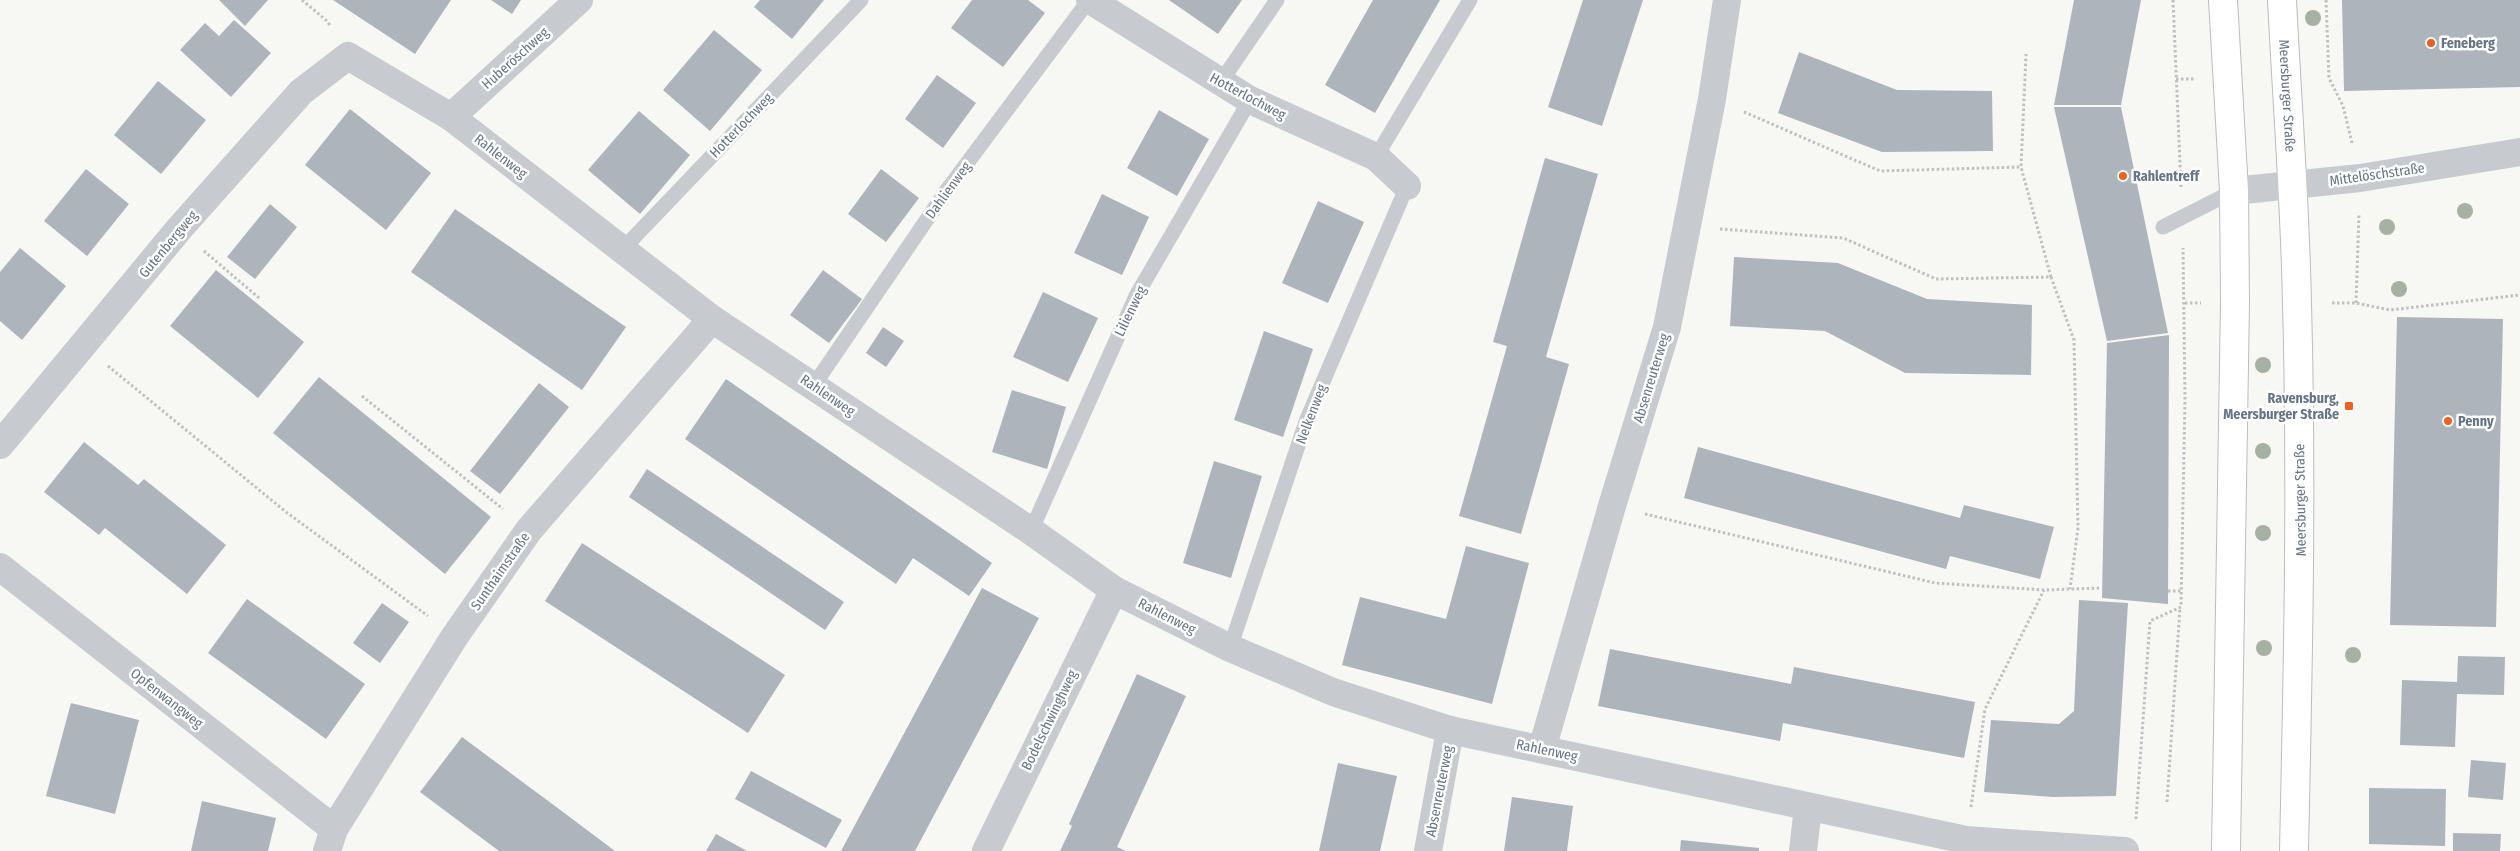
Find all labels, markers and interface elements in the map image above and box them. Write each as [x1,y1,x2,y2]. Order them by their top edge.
street label: Huberöschweg [478,24,553,93]
place label: Feneberg [2441,35,2495,52]
marker: Feneberg [2425,37,2437,49]
street label: Meersburger Straße [2275,39,2299,153]
street label: Hotterlochweg [1207,69,1289,124]
street label: Hotterlochweg [706,89,777,161]
street label: Rahlenweg [471,131,531,183]
street label: Dahlienweg [922,158,975,222]
street label: Mittelöschstraße [2328,159,2426,190]
place label: Rahlentreff [2133,168,2201,185]
marker: Rahlentreff [2117,170,2129,182]
street label: Gutenbergweg [135,207,202,281]
street label: Lilienweg [1111,283,1150,339]
street label: Absenreuterweg [1630,331,1673,425]
street label: Rahlenweg [797,371,859,420]
street label: Nelkenweg [1292,382,1331,446]
place label: Ravensburg, Meersburger Straße [2223,390,2339,423]
marker: Ravensburg, Meersburger Straße [2343,400,2355,412]
place label: Penny [2458,413,2494,430]
marker: Penny [2442,415,2454,427]
street label: Meersburger Straße [2291,443,2310,556]
street label: Sunthaimstraße [467,529,534,613]
street label: Rahlenweg [1135,595,1199,638]
street label: Opfenwangweg [127,665,207,732]
street label: Bodelschwinghweg [1018,667,1081,773]
street label: Rahlenweg [1515,736,1580,765]
street label: Absenreuterweg [1422,744,1457,838]

